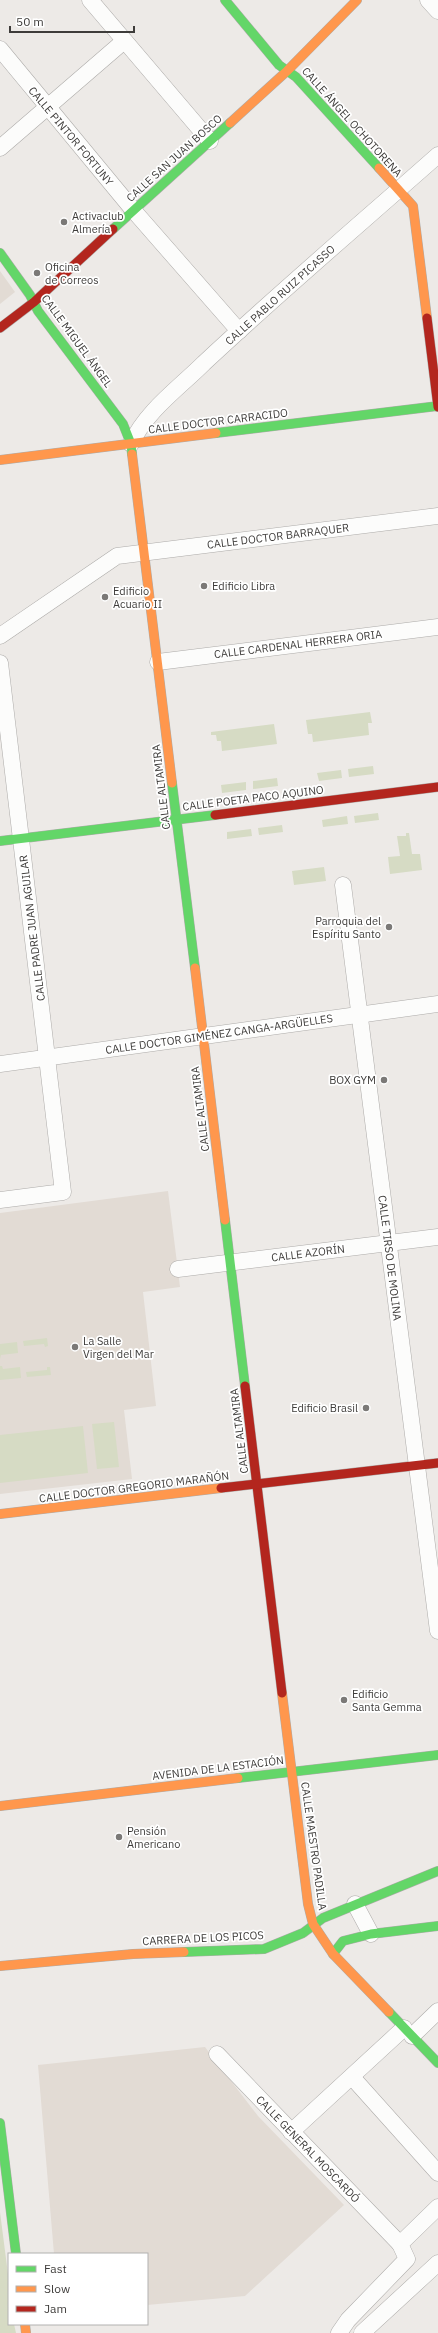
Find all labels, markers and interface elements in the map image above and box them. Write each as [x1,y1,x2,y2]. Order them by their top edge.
scale bar [10,8,134,34]
text: 50 m [16,14,44,29]
street label: CALLE ÁNGEL OCHOTORENA [299,64,405,180]
street label: CALLE PINTOR FORTUNY [26,84,117,189]
street label: CALLE SAN JUAN BOSCO [123,111,225,205]
place label: Activaclub Almería [72,209,124,236]
marker: Activaclub Almería [59,217,69,227]
street label: CALLE PABLO RUIZ PICASSO [222,242,338,348]
place label: Oficina de Correos [45,260,99,287]
marker: Oficina de Correos [32,268,42,278]
street label: CALLE MIGUEL ÁNGEL [39,292,116,391]
street label: CALLE DOCTOR CARRACIDO [147,405,289,437]
street label: CALLE DOCTOR BARRAQUER [206,520,350,552]
place label: Edificio Libra [212,579,275,593]
marker: Edificio Libra [199,581,209,591]
place label: Edificio Acuario II [113,584,162,611]
marker: Edificio Acuario II [100,592,110,602]
street label: CALLE CARDENAL HERRERA ORIA [213,627,383,661]
street label: CALLE ALTAMIRA [149,744,173,830]
street label: CALLE POETA PACO AQUINO [182,782,325,814]
street label: CALLE PADRE JUAN AGUILAR [16,854,48,1002]
place label: Parroquia del Espíritu Santo [312,914,381,941]
marker: Parroquia del Espíritu Santo [384,922,394,932]
street label: CALLE DOCTOR GIMÉNEZ CANGA-ARGÜELLES [104,1011,334,1057]
street label: CALLE ALTAMIRA [188,1066,212,1152]
place label: BOX GYM [329,1073,376,1087]
marker: BOX GYM [379,1075,389,1085]
street label: CALLE TIRSO DE MOLINA [375,1195,405,1321]
street label: CALLE AZORÍN [270,1242,346,1264]
place label: La Salle Virgen del Mar [83,1334,154,1361]
marker: La Salle Virgen del Mar [70,1342,80,1352]
street label: CALLE ALTAMIRA [227,1388,251,1474]
place label: Edificio Brasil [291,1401,358,1415]
marker: Edificio Brasil [361,1403,371,1413]
street label: CALLE DOCTOR GREGORIO MARAÑÓN [38,1468,230,1506]
place label: Edificio Santa Gemma [352,1687,422,1714]
marker: Edificio Santa Gemma [339,1695,349,1705]
street label: AVENIDA DE LA ESTACIÓN [151,1753,285,1783]
street label: CALLE MAESTRO PADILLA [298,1781,330,1911]
place label: Pensión Americano [127,1824,180,1851]
marker: Pensión Americano [114,1832,124,1842]
street label: CARRERA DE LOS PICOS [142,1928,264,1948]
street label: CALLE GENERAL MOSCARDÓ [253,2093,363,2206]
legend [8,2253,148,2325]
text: Fast [44,2261,67,2276]
text: Slow [44,2281,70,2296]
text: Jam [44,2301,67,2316]

